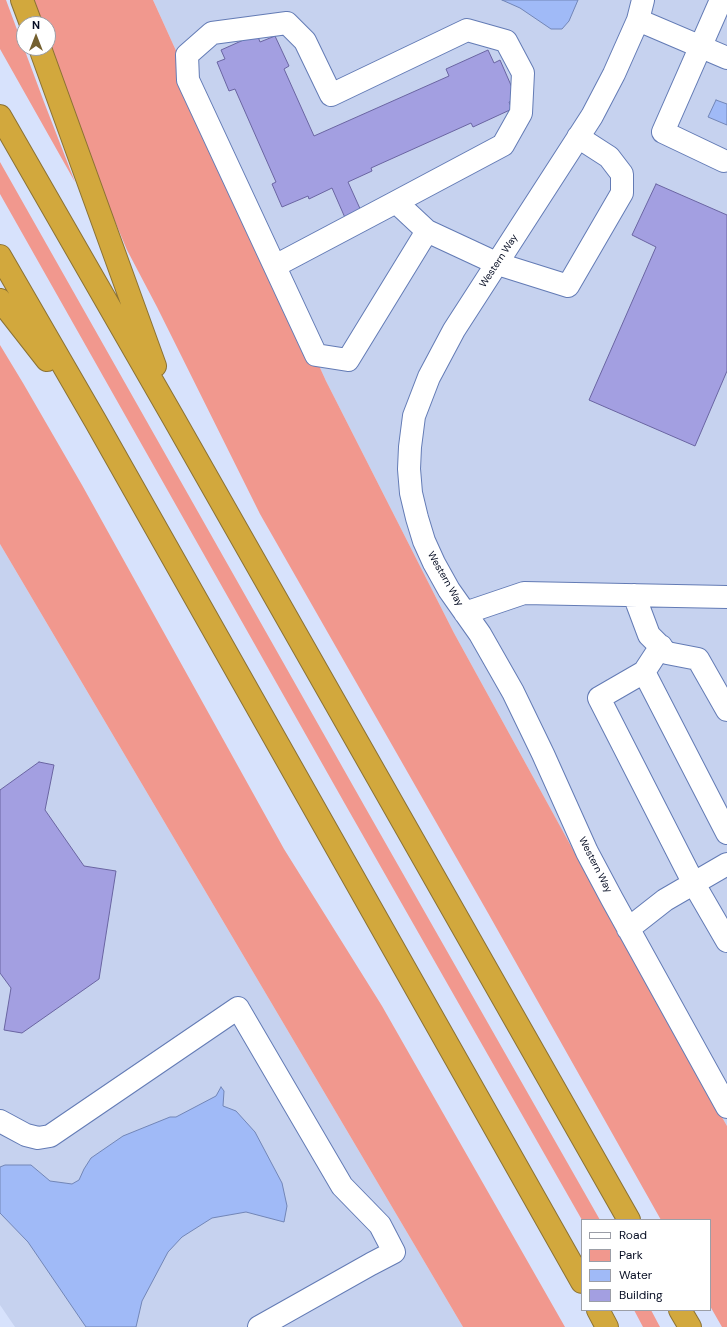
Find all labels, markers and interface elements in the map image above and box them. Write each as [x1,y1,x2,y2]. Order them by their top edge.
north arrow [16,16,56,56]
text: N [32,18,40,32]
street label: Western Way [477,232,521,290]
street label: Western Way [424,549,466,609]
street label: Western Way [576,835,614,895]
legend [581,1219,711,1311]
text: Road [619,1227,647,1243]
text: Park [619,1247,643,1263]
text: Water [619,1267,652,1283]
text: Building [619,1287,663,1303]

